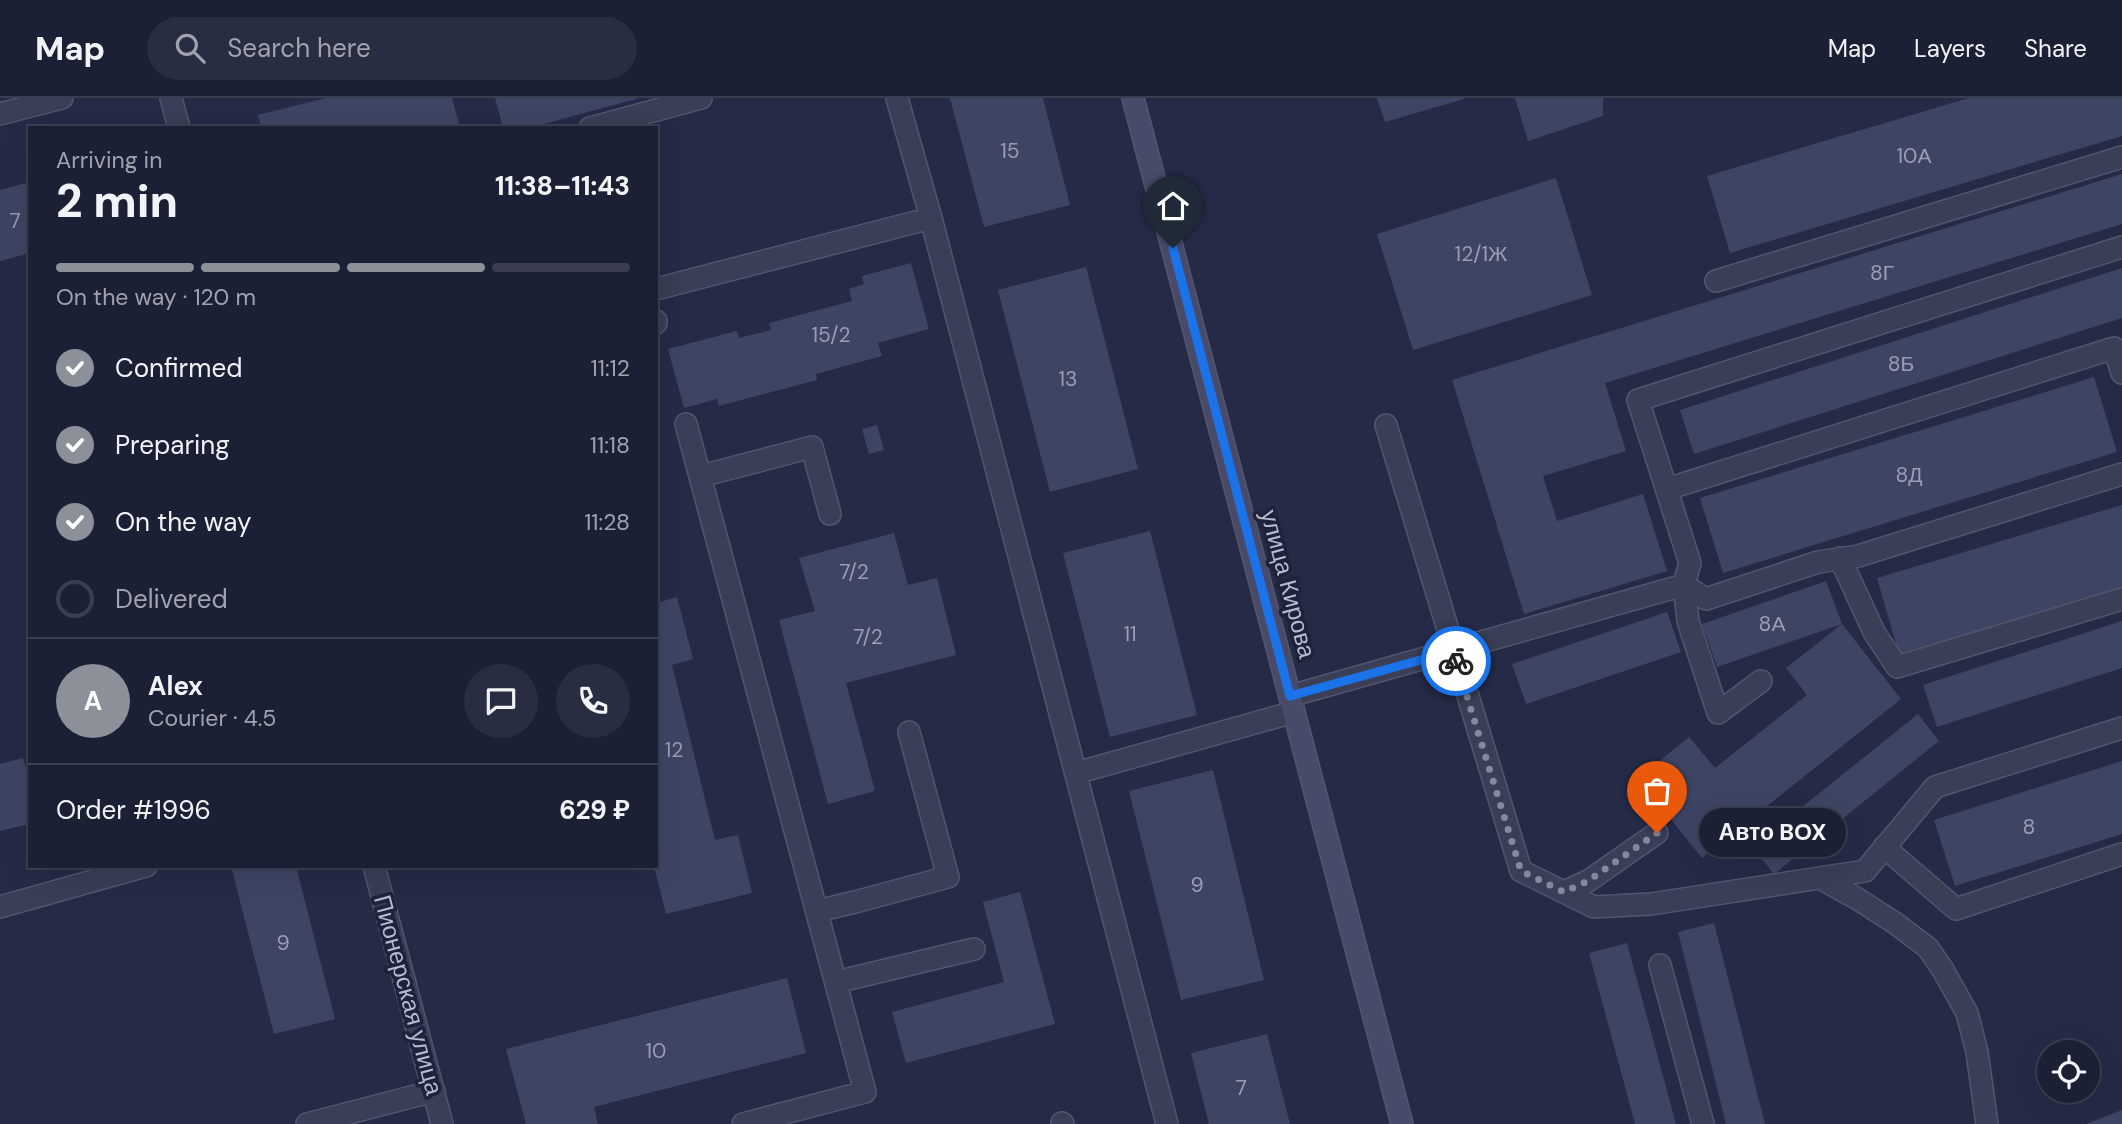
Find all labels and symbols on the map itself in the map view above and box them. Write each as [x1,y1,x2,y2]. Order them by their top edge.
house number: 15 [1000,137,1020,165]
house number: 10А [1897,142,1931,170]
pin [1143,176,1203,248]
house number: 7 [9,207,21,235]
house number: 12/1Ж [1455,240,1508,268]
house number: 8Г [1870,259,1894,287]
house number: 15/2 [811,321,851,349]
house number: 8Б [1888,350,1914,378]
house number: 13 [1059,365,1077,393]
house number: 8Д [1896,461,1923,489]
street label: улица Кирова [1254,506,1323,662]
house number: 7/2 [839,558,869,586]
house number: 8А [1759,610,1785,638]
house number: 11 [1123,620,1137,648]
house number: 7/2 [853,623,883,651]
courier [1421,626,1491,696]
house number: 12 [665,736,683,764]
pin [1627,761,1687,833]
callout: Авто BOX [1699,808,1846,858]
house number: 8 [2023,813,2035,841]
house number: 9 [1190,871,1204,899]
street label: Пионерская улица [367,892,450,1099]
house number: 9 [276,929,290,957]
house number: 10 [646,1037,666,1065]
house number: 7 [1235,1074,1247,1102]

